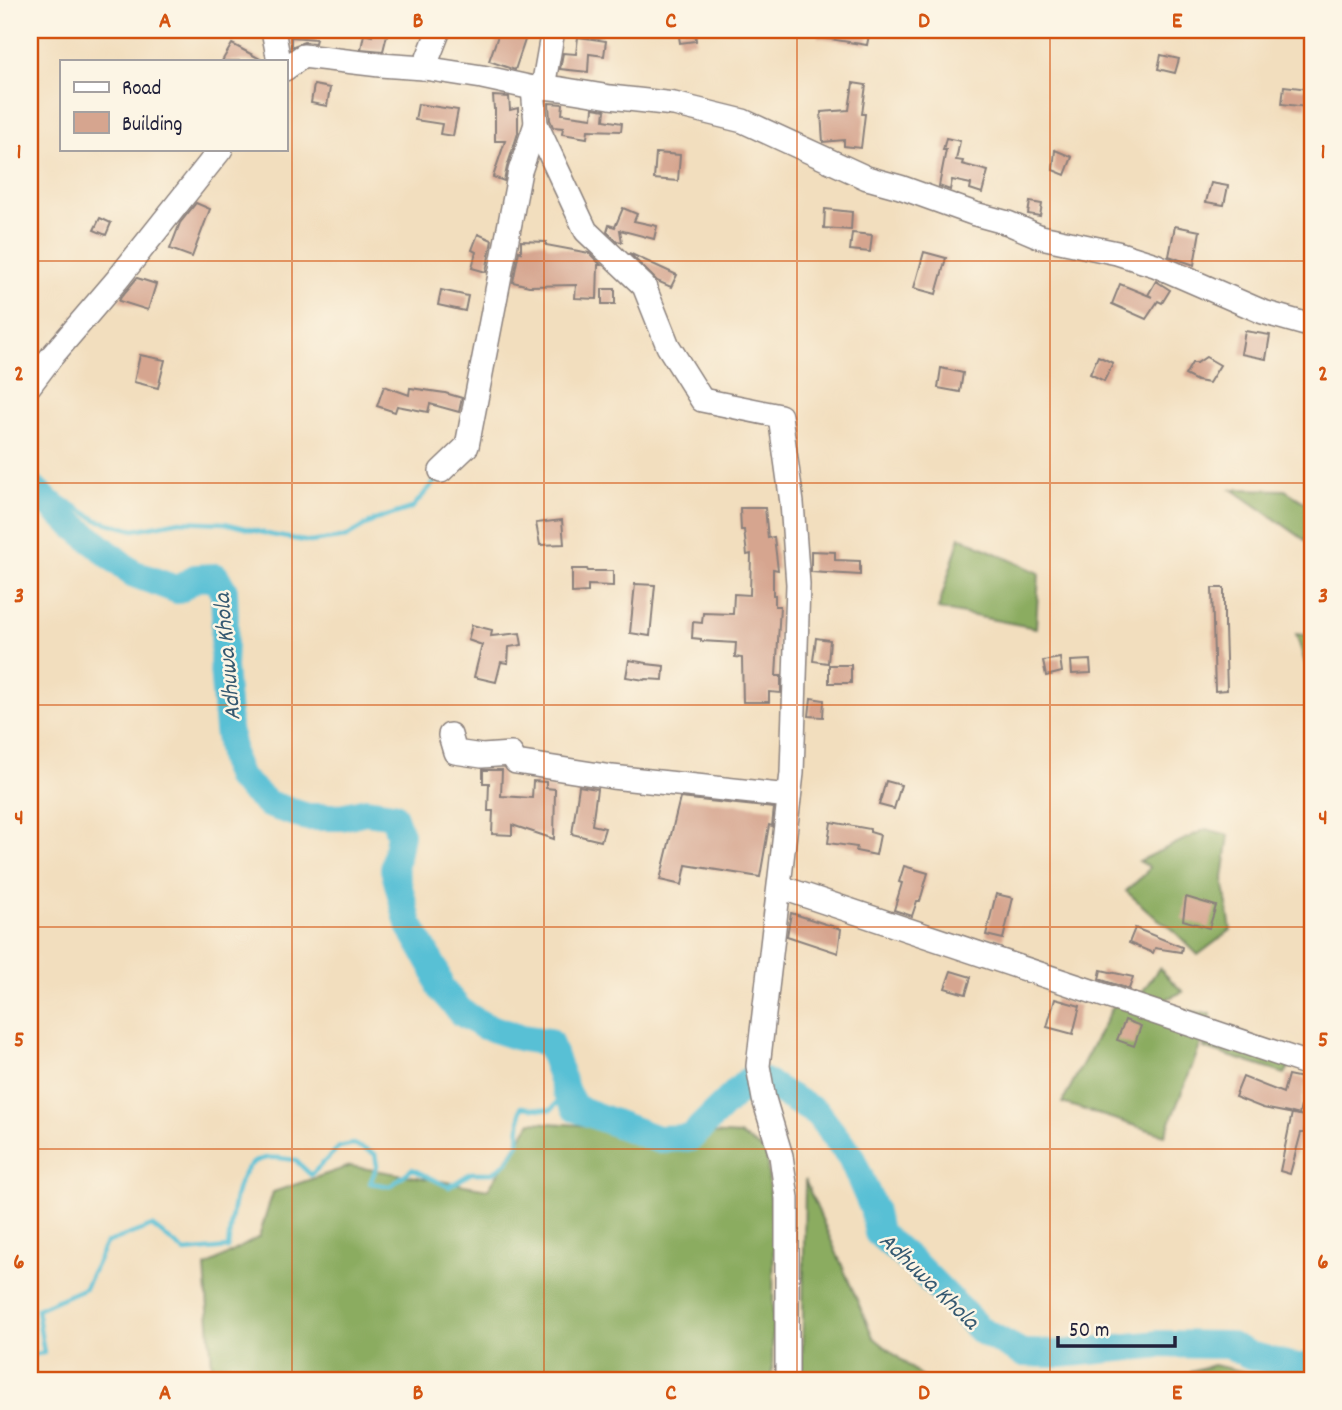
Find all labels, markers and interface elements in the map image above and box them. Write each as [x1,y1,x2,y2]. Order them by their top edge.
text: A [159,6,171,39]
text: B [413,6,424,39]
text: C [665,6,677,39]
text: D [918,6,930,39]
text: E [1172,6,1183,39]
legend [60,60,287,150]
text: Road [122,75,161,105]
text: Building [122,111,182,141]
text: 1 [16,137,22,170]
text: 1 [1320,137,1326,170]
text: 2 [14,359,24,392]
text: 2 [1318,359,1328,392]
text: 3 [14,581,24,614]
text: 3 [1318,581,1328,614]
water label: Adhuwa Khola [206,590,251,722]
text: 4 [14,803,24,836]
text: 4 [1318,803,1328,836]
text: 5 [14,1025,24,1058]
text: 5 [1318,1025,1328,1058]
water label: Adhuwa Khola [870,1226,987,1340]
text: 6 [13,1247,25,1280]
text: 6 [1317,1247,1329,1280]
scale bar [1058,1305,1176,1349]
text: 50 m [1069,1317,1109,1347]
text: A [159,1378,171,1410]
text: B [413,1378,424,1410]
text: C [665,1378,677,1410]
text: D [918,1378,930,1410]
text: E [1172,1378,1183,1410]

